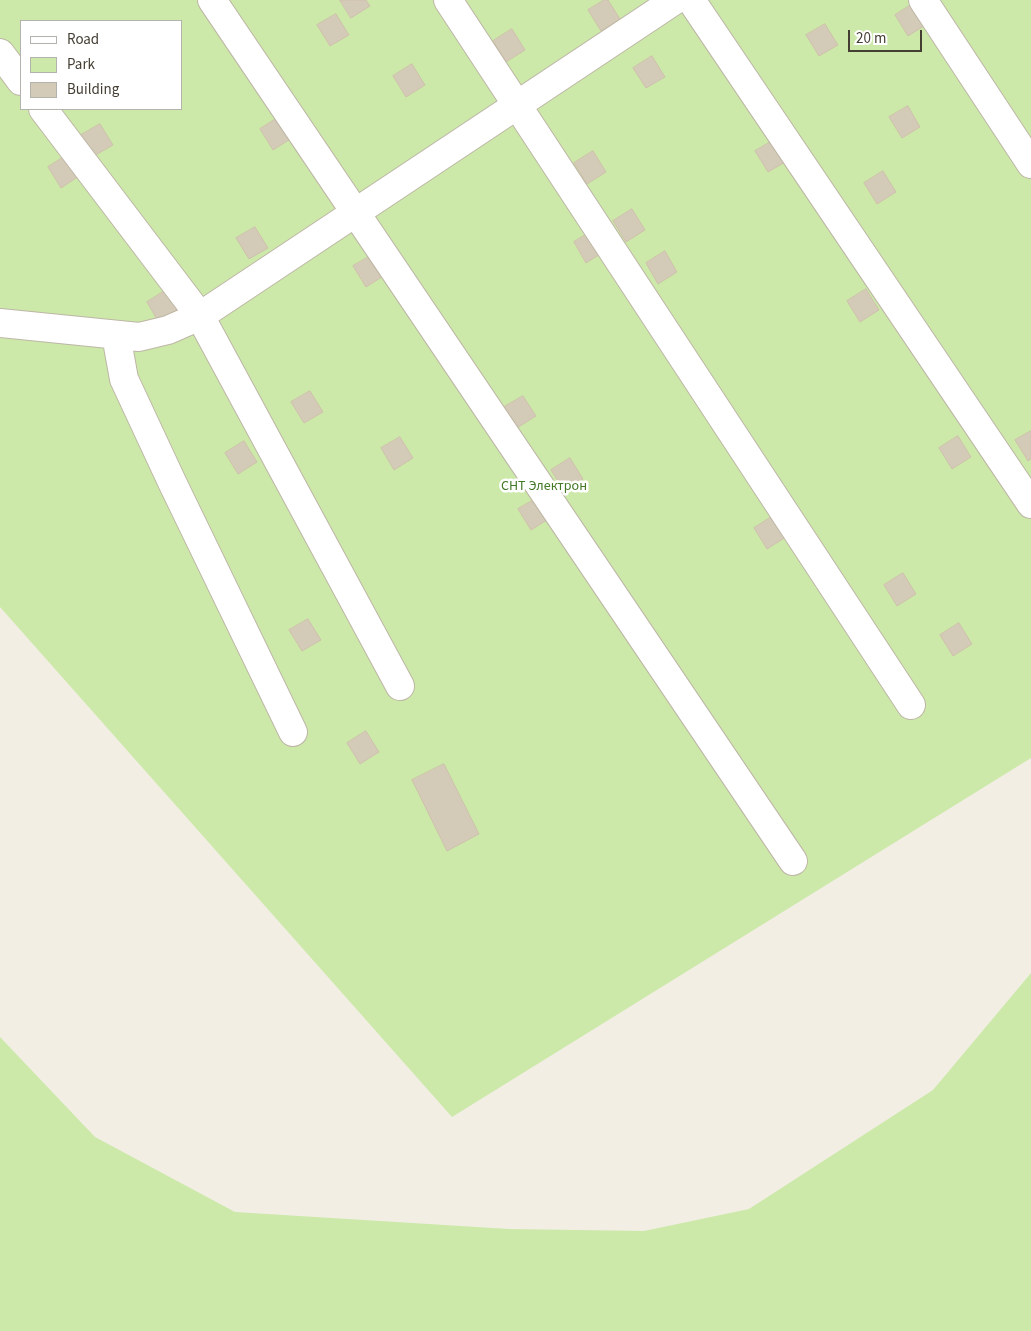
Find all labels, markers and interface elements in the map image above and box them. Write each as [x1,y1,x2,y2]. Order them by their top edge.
legend [20,20,182,110]
scale bar [851,20,925,52]
text: 20 m [856,28,886,49]
text: Road [67,29,99,50]
text: Park [67,54,95,75]
text: Building [67,79,119,100]
park label: СНТ Электрон [501,479,587,495]

